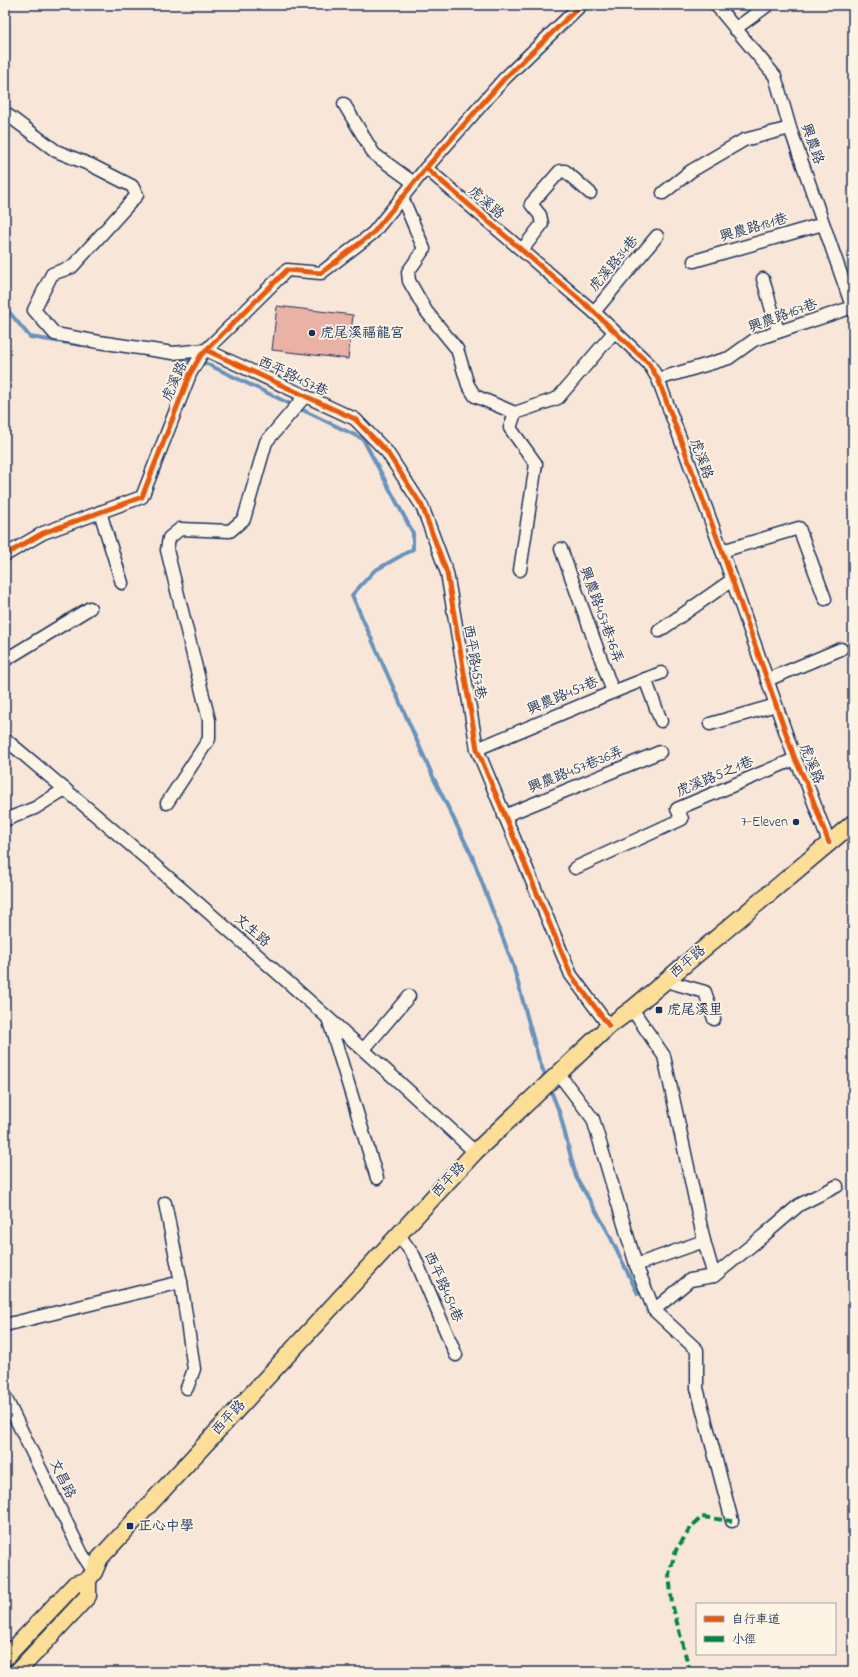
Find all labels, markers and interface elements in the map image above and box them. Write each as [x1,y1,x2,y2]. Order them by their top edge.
street label: 興農路 [795,121,829,167]
street label: 虎溪路 [463,181,509,225]
street label: 興農路181巷 [717,208,792,248]
street label: 虎溪路34巷 [584,231,644,297]
street label: 興農路167巷 [745,293,822,338]
place label: 虎尾溪福龍宮 [320,323,404,344]
marker: 虎尾溪福龍宮 [307,328,317,338]
street label: 西平路457巷 [254,352,333,403]
street label: 虎溪路 [157,359,193,405]
street label: 虎溪路 [684,436,718,482]
street label: 興農路457巷76弄 [574,564,628,666]
street label: 西平路457巷 [457,623,491,702]
street label: 興農路457巷 [524,671,603,720]
street label: 興農路457巷36弄 [525,741,627,799]
street label: 虎溪路 [793,741,829,787]
street label: 虎溪路5之1巷 [673,751,758,803]
place label: 7-Eleven [741,812,788,833]
marker: 7-Eleven [791,817,801,827]
street label: 文生路 [229,909,275,953]
street label: 西平路 [665,940,711,984]
place label: 虎尾溪里 [667,1000,723,1021]
marker: 虎尾溪里 [654,1005,664,1015]
street label: 西平路 [427,1157,471,1203]
street label: 西平路454巷 [418,1248,468,1327]
street label: 西平路 [207,1395,251,1441]
street label: 文昌路 [43,1456,81,1502]
place label: 正心中學 [138,1516,194,1537]
marker: 正心中學 [125,1521,135,1531]
legend [696,1603,836,1655]
text: 自行車道 [732,1611,780,1629]
text: 小徑 [732,1631,756,1649]

